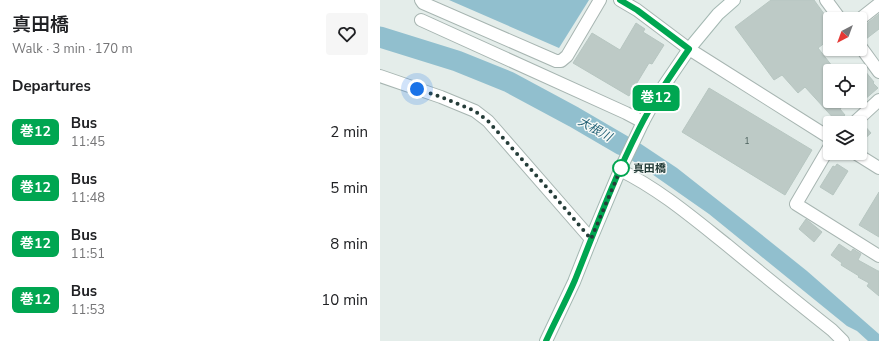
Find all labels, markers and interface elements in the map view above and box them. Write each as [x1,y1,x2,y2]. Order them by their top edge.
text: 真田橋 [12,12,69,38]
north arrow [823,12,867,56]
map controls [823,12,867,160]
button: heart [326,13,368,55]
text: Walk · 3 min · 170 m [12,40,133,58]
button: locate [823,64,867,108]
text: Departures [12,76,91,96]
your location [407,79,427,99]
line badge: 巻12 [633,85,679,111]
text: 巻12 [641,88,671,107]
text: Bus [71,113,97,133]
water label: 大根川 [575,113,616,146]
button: layers [823,116,867,160]
text: 巻12 [20,122,51,141]
text: 2 min [330,122,368,142]
text: 11:45 [71,133,105,151]
house number: 1 [744,135,750,147]
marker: 真田橋 [612,159,630,177]
place label: 真田橋 [633,161,666,176]
text: Bus [71,169,97,189]
text: 巻12 [20,178,51,197]
text: 5 min [330,178,368,198]
text: 11:48 [71,189,105,207]
text: Bus [71,225,97,245]
text: 巻12 [20,234,51,253]
text: 8 min [330,234,368,254]
text: 11:51 [71,245,105,263]
text: Bus [71,281,97,301]
text: 巻12 [20,290,51,309]
text: 10 min [321,290,368,310]
text: 11:53 [71,301,105,319]

